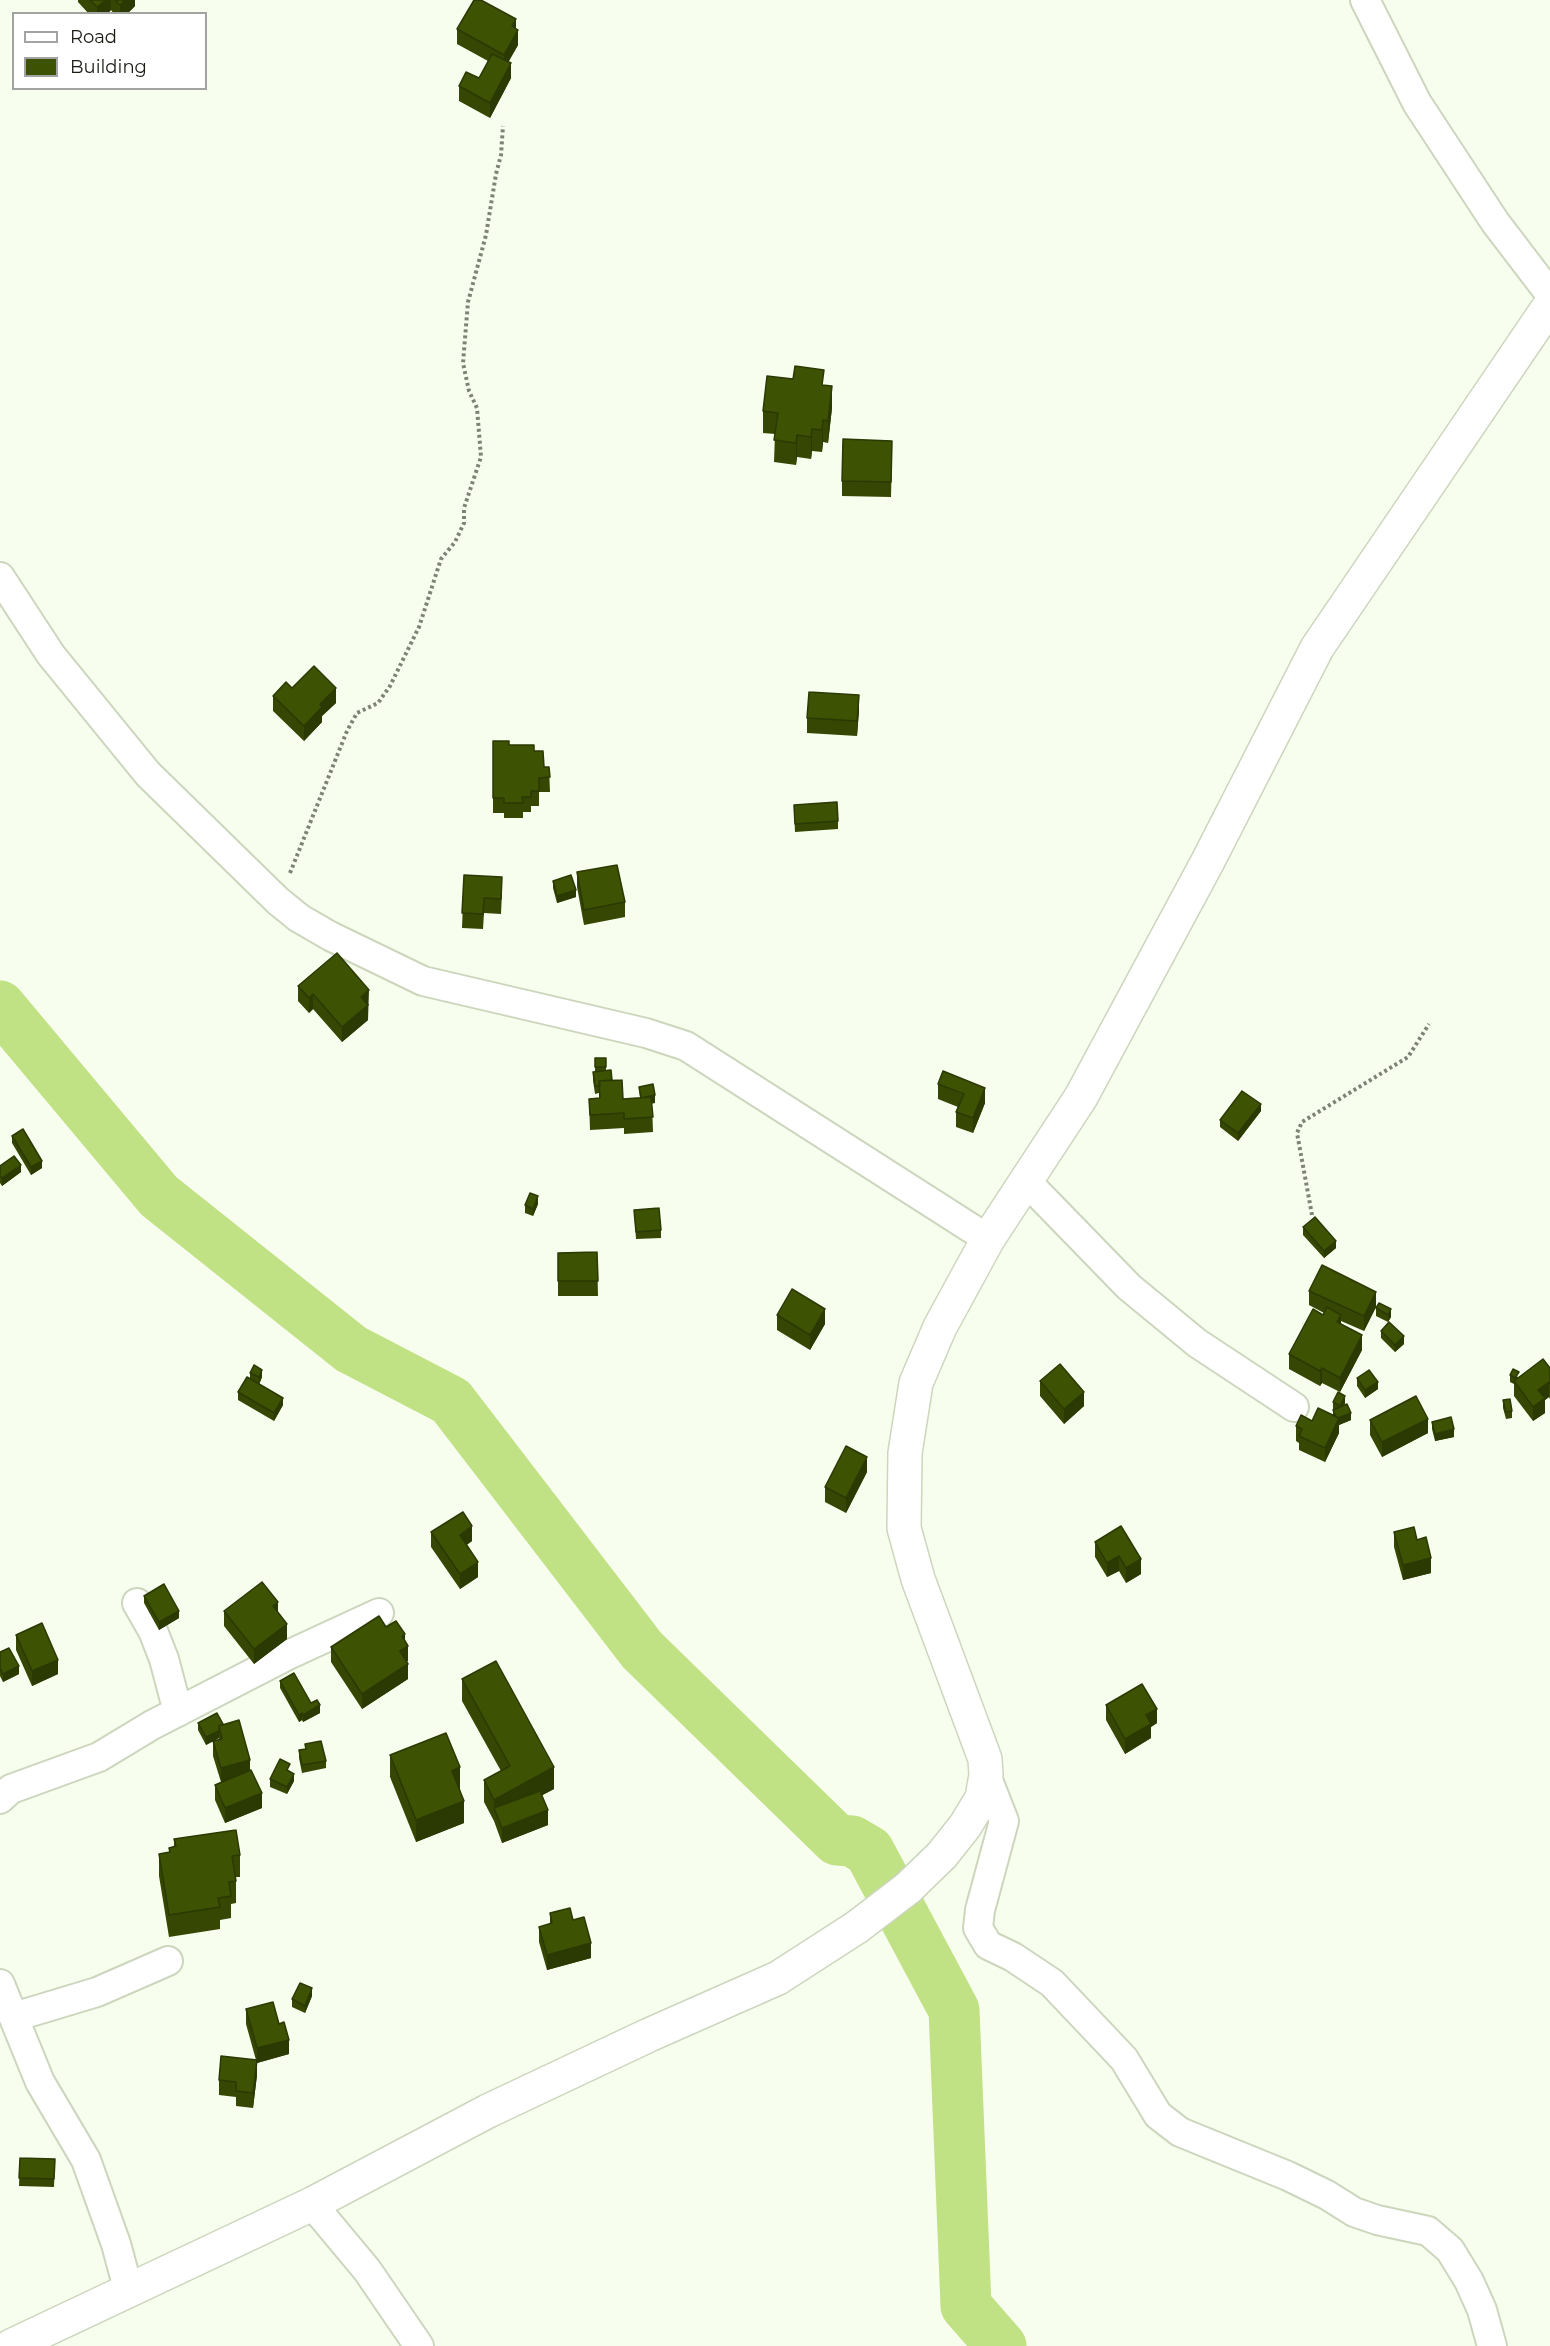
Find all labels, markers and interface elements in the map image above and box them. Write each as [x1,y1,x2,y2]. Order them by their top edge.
legend [12,12,207,90]
text: Road [70,26,117,48]
text: Building [70,56,147,78]

